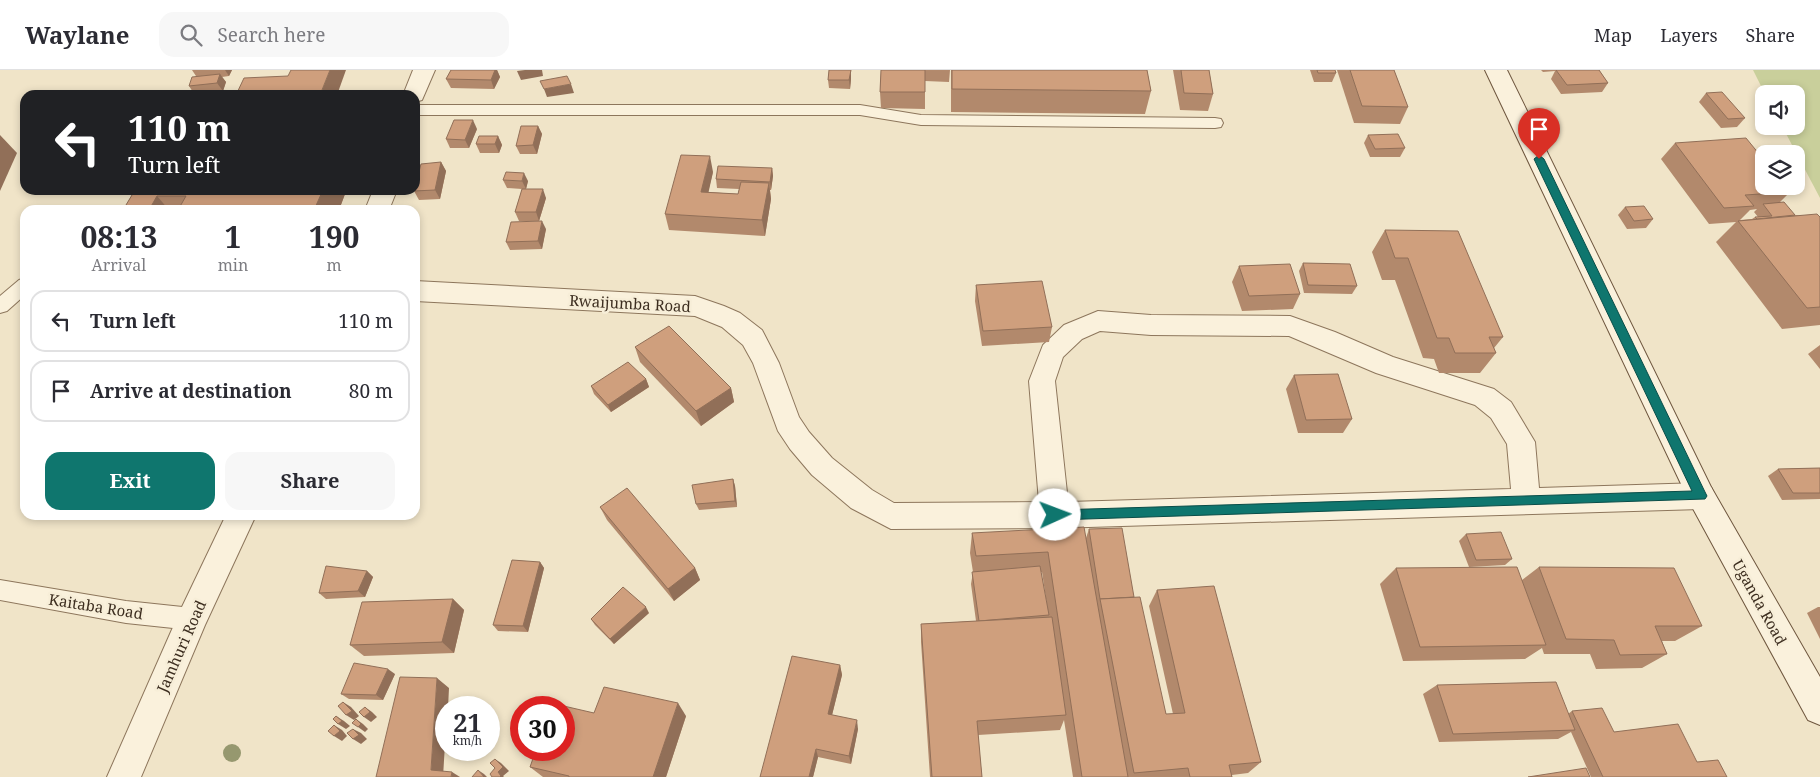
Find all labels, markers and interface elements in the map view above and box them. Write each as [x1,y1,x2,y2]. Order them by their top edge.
search box [159,12,509,57]
text: Waylane [25,18,129,51]
icon: search [177,21,205,49]
text: Search here [217,22,325,48]
text: Map [1594,23,1632,47]
text: Layers [1660,23,1718,47]
text: Share [1746,23,1795,47]
map controls [1755,85,1805,195]
button: sound [1755,85,1805,135]
text: 110 m [128,104,231,151]
pin [1518,108,1560,159]
icon: left [45,110,110,175]
icon: arrive [1525,115,1553,143]
button: layers [1755,145,1805,195]
text: Turn left [128,149,220,179]
text: 08:13 [80,216,157,257]
text: 1 [225,216,241,257]
text: 190 [309,216,360,257]
text: Arrival [92,254,146,276]
text: min [218,254,248,276]
text: m [327,254,342,276]
street label: Rwaijumba Road [569,290,691,316]
icon: left [47,307,75,335]
text: Turn left [90,308,176,334]
text: 110 m [338,308,393,334]
icon: arrive [47,377,75,405]
text: Arrive at destination [90,378,292,404]
text: 80 m [349,378,393,404]
button: Exit [45,452,215,510]
button: Share [225,452,395,510]
position arrow [1028,488,1080,540]
street label: Uganda Road [1728,556,1792,648]
street label: Kaitaba Road [47,589,145,623]
street label: Jamhuri Road [151,597,210,696]
speed limit sign: 30 [510,696,575,761]
text: 21 [453,705,482,739]
text: km/h [453,732,482,749]

